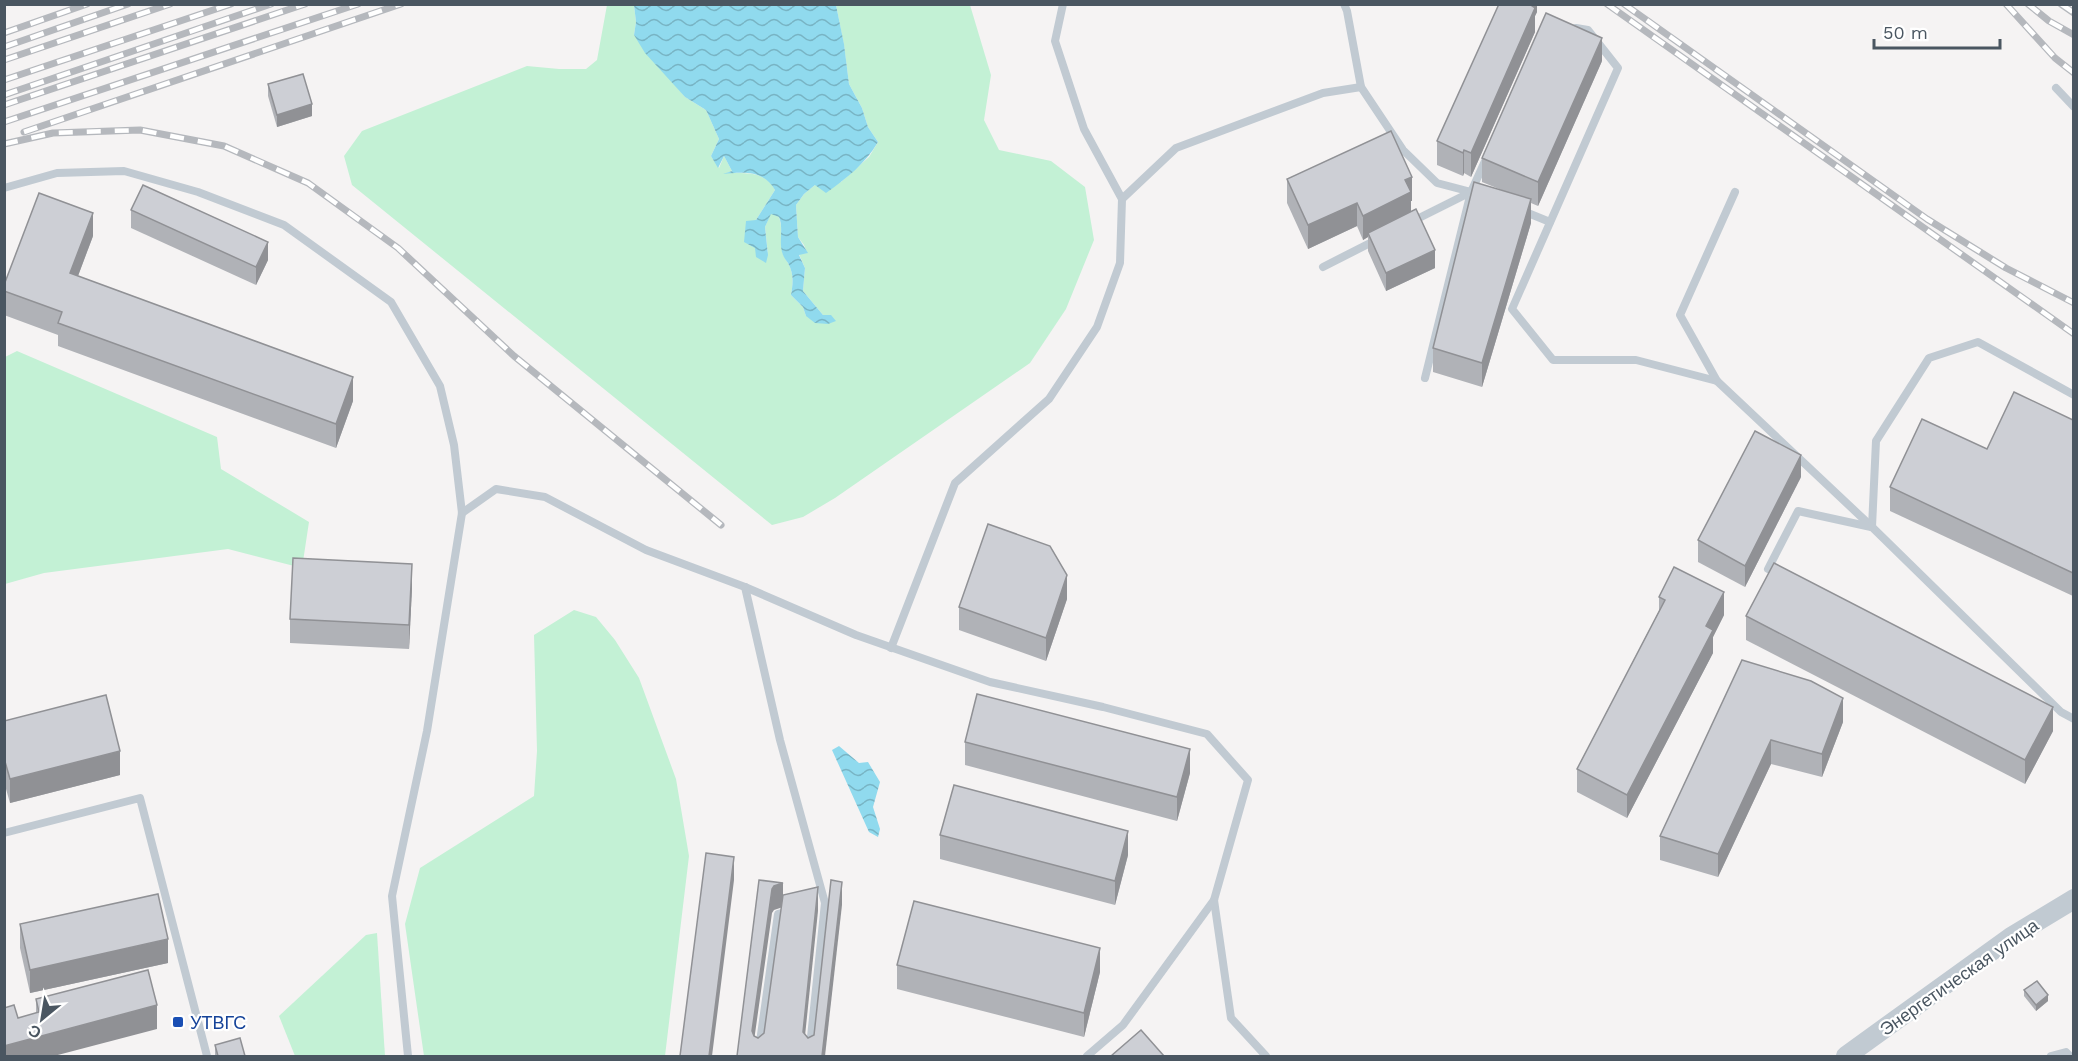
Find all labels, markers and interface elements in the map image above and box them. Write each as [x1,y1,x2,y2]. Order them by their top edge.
scale bar [1874,12,2000,50]
text: 50 m [1883,22,1928,43]
street label: Энергетическая улица [1876,914,2043,1040]
north arrow [12,989,72,1049]
place label: УТВГС [190,1012,246,1033]
marker: УТВГС [171,1015,185,1029]
text: С [25,1020,45,1043]

